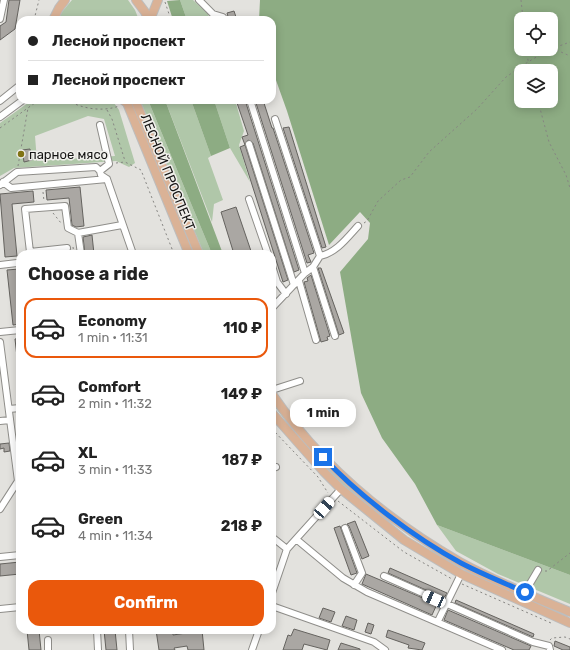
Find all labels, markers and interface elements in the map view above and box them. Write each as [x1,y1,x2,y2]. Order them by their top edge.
map controls [514,12,558,108]
button: locate [514,12,558,56]
text: Лесной проспект [52,32,185,50]
button: layers [514,64,558,108]
text: Лесной проспект [52,71,185,89]
street label: ЛЕСНОЙ ПРОСПЕКТ [138,111,198,233]
place label: парное мясо [29,147,108,162]
marker: парное мясо [16,149,26,159]
text: Choose a ride [28,263,149,285]
icon: car [30,310,66,346]
text: Economy [78,312,147,330]
text: 110 ₽ [223,319,262,337]
text: 1 min · 11:31 [78,330,148,345]
icon: car [30,376,66,412]
text: Comfort [78,378,141,396]
text: 149 ₽ [221,385,262,403]
text: 2 min · 11:32 [78,396,152,411]
callout: 1 min [290,399,356,427]
text: 1 min [306,405,340,420]
icon: car [30,442,66,478]
text: XL [78,444,97,462]
route end [314,448,332,466]
text: 187 ₽ [222,451,262,469]
text: 3 min · 11:33 [78,462,152,477]
car [312,495,336,521]
icon: car [30,508,66,544]
text: Green [78,510,123,528]
text: 218 ₽ [221,517,262,535]
text: 4 min · 11:34 [78,528,153,543]
button: Confirm [28,580,264,626]
route start [516,583,534,601]
car [421,589,447,609]

